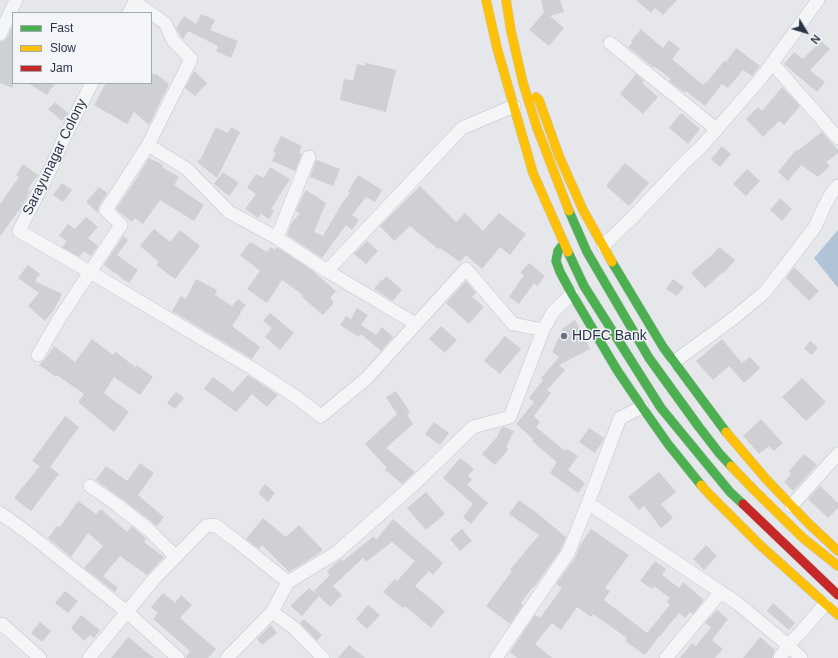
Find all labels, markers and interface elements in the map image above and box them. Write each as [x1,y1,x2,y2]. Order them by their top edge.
legend [12,12,152,84]
north arrow [786,12,826,52]
text: Fast [50,21,73,35]
text: N [808,33,823,46]
text: Slow [50,41,76,55]
text: Jam [50,61,73,75]
street label: Sarayunagar Colony [19,96,91,218]
place label: HDFC Bank [572,328,647,344]
marker: HDFC Bank [559,331,569,341]

